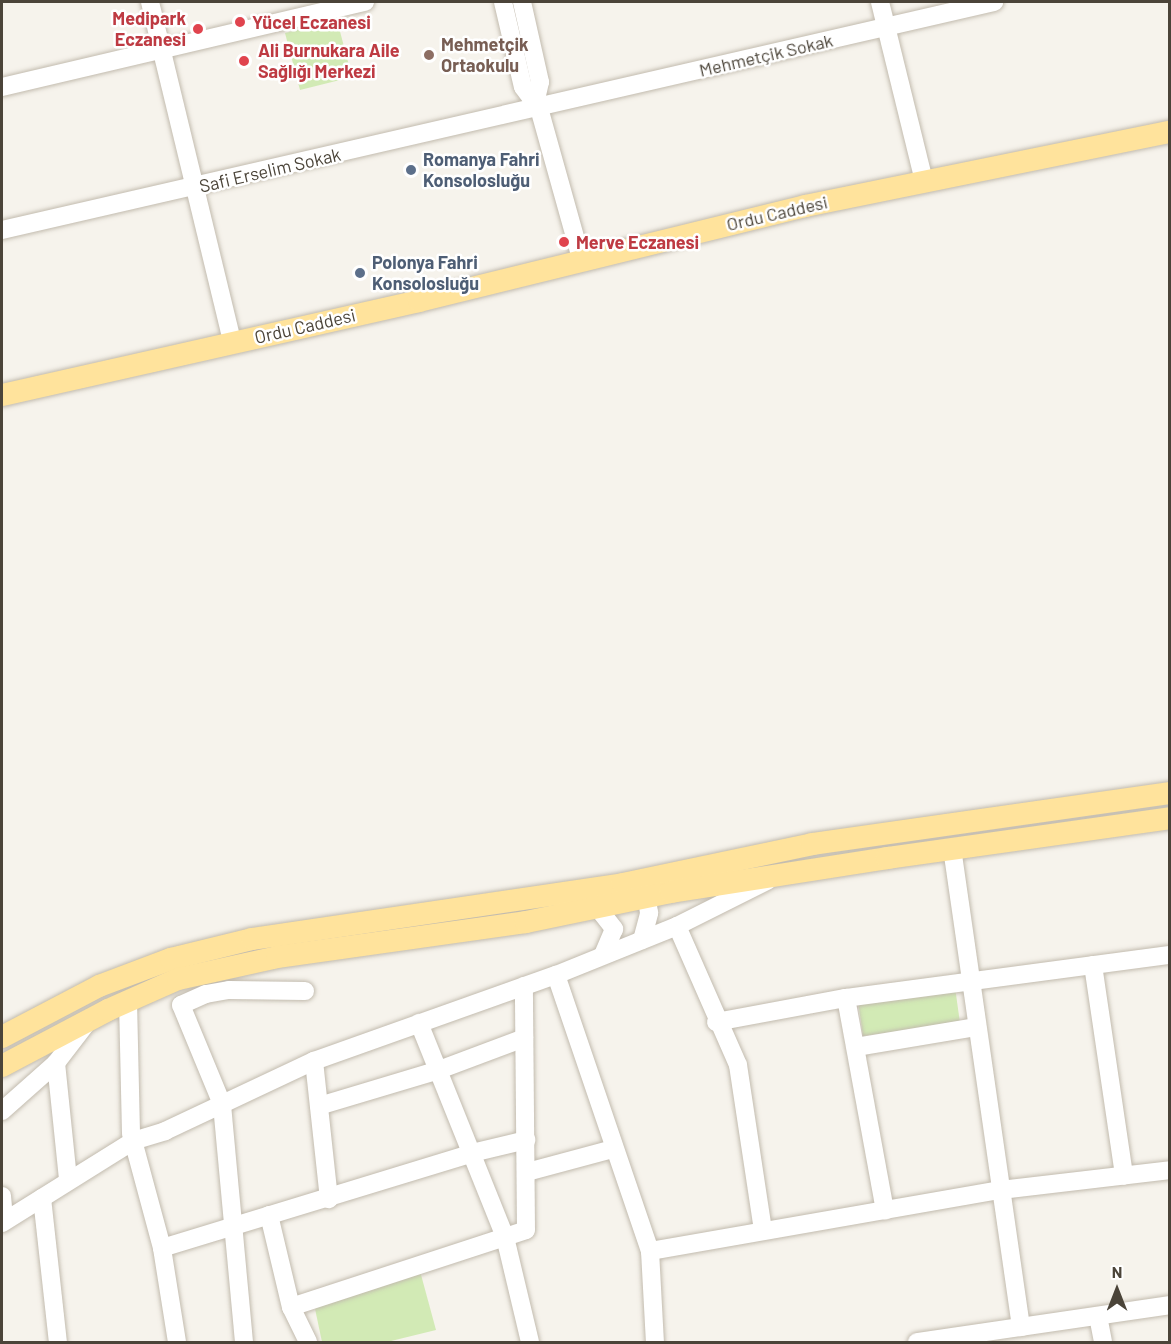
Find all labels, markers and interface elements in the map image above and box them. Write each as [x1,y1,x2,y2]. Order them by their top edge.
place label: Medipark Eczanesi [112,8,186,50]
place label: Yücel Eczanesi [252,11,371,33]
marker: Yücel Eczanesi [233,15,247,29]
marker: Medipark Eczanesi [191,22,205,36]
street label: Mehmetçik Sokak [697,29,835,81]
place label: Mehmetçik Ortaokulu [441,34,529,76]
place label: Ali Burnukara Aile Sağlığı Merkezi [258,40,400,82]
marker: Mehmetçik Ortaokulu [422,48,436,62]
marker: Ali Burnukara Aile Sağlığı Merkezi [235,52,253,70]
street label: Safi Erselim Sokak [197,143,343,197]
place label: Romanya Fahri Konsolosluğu [423,149,540,192]
marker: Romanya Fahri Konsolosluğu [404,163,418,177]
street label: Ordu Caddesi [724,191,830,235]
place label: Merve Eczanesi [576,231,699,253]
marker: Merve Eczanesi [557,235,571,249]
place label: Polonya Fahri Konsolosluğu [372,252,479,294]
marker: Polonya Fahri Konsolosluğu [353,266,367,280]
street label: Ordu Caddesi [252,304,358,348]
north arrow [1087,1260,1147,1320]
text: N [1112,1262,1122,1281]

